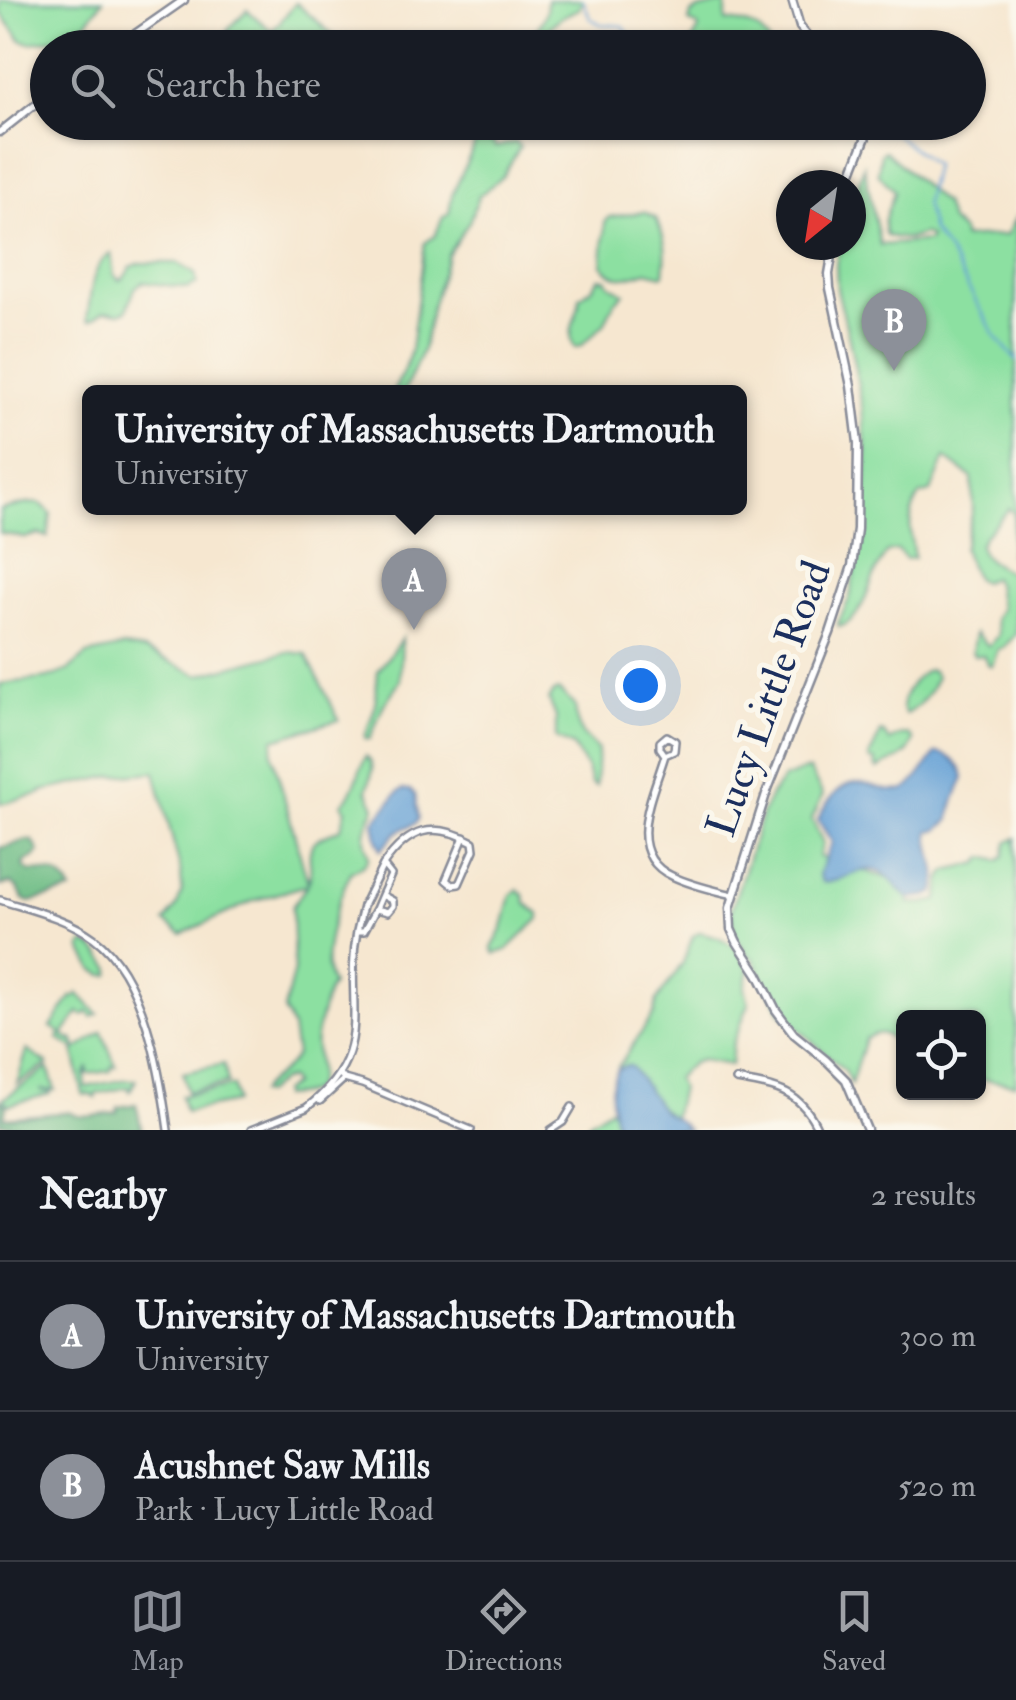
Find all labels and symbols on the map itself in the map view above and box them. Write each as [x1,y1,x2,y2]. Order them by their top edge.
north arrow [776,170,866,260]
pin: B [862,288,926,371]
pin: A [382,548,446,630]
street label: Lucy Little Road [695,554,843,844]
your location [615,660,666,711]

